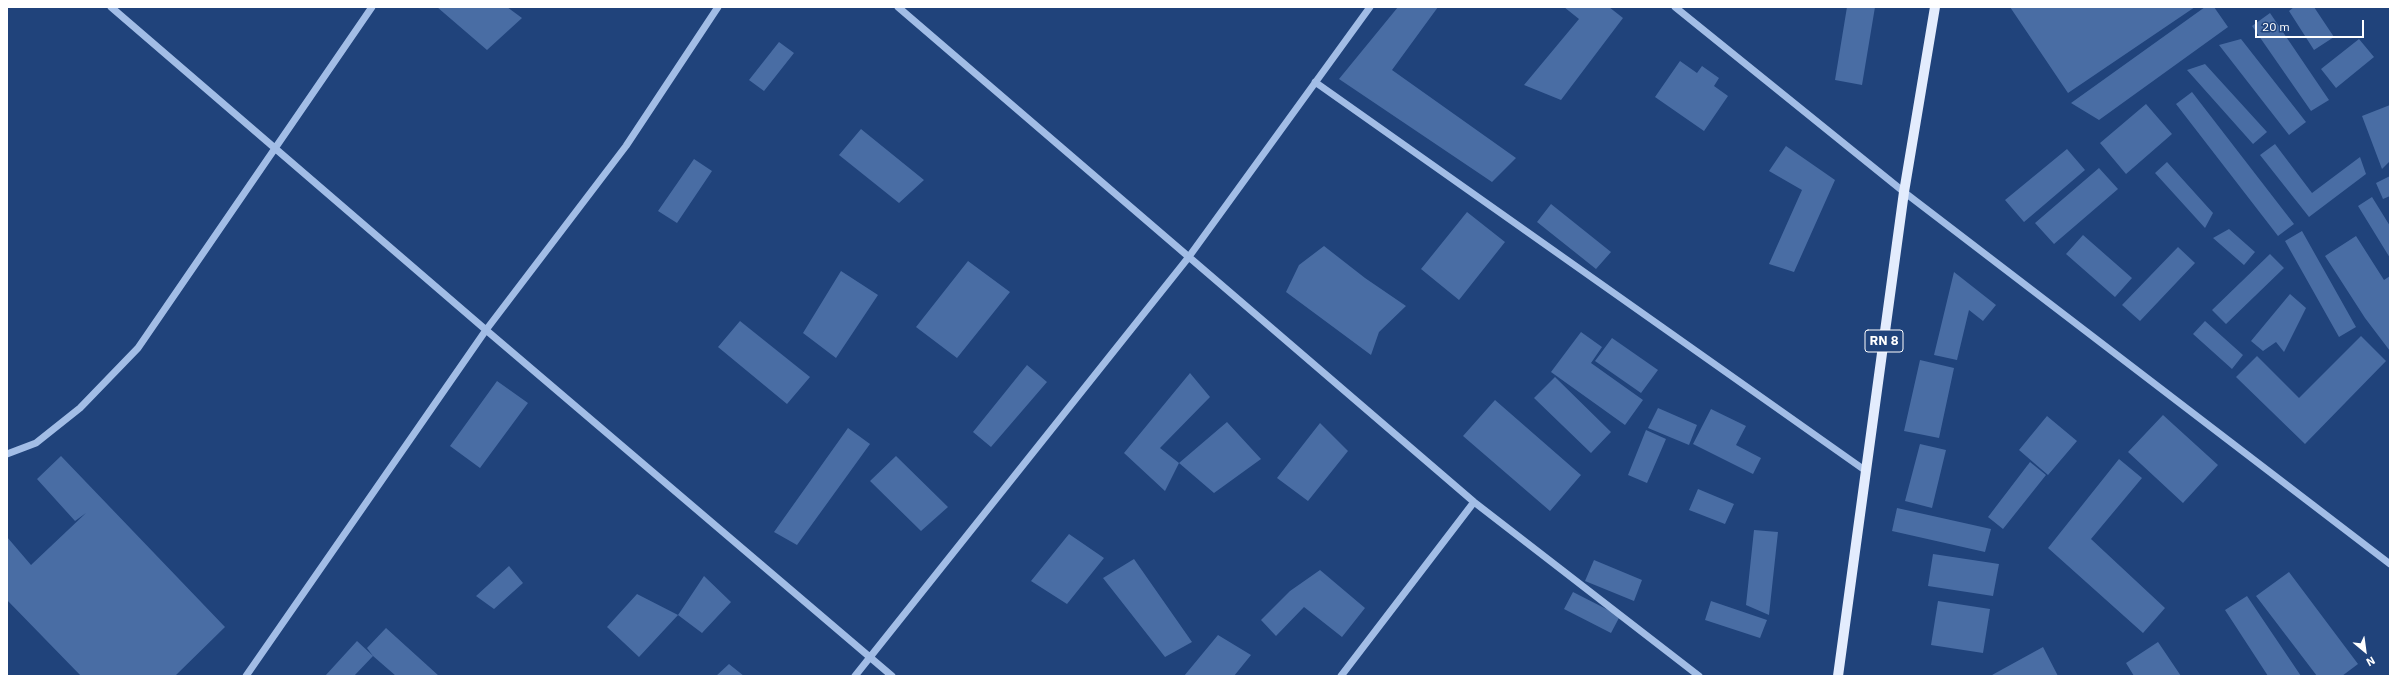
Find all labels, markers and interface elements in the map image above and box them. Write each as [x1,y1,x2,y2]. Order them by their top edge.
scale bar [2257,12,2366,38]
text: 20 m [2262,19,2290,34]
road number: RN 8 [1865,330,1903,352]
north arrow [2345,631,2385,671]
text: N [2364,653,2378,670]

